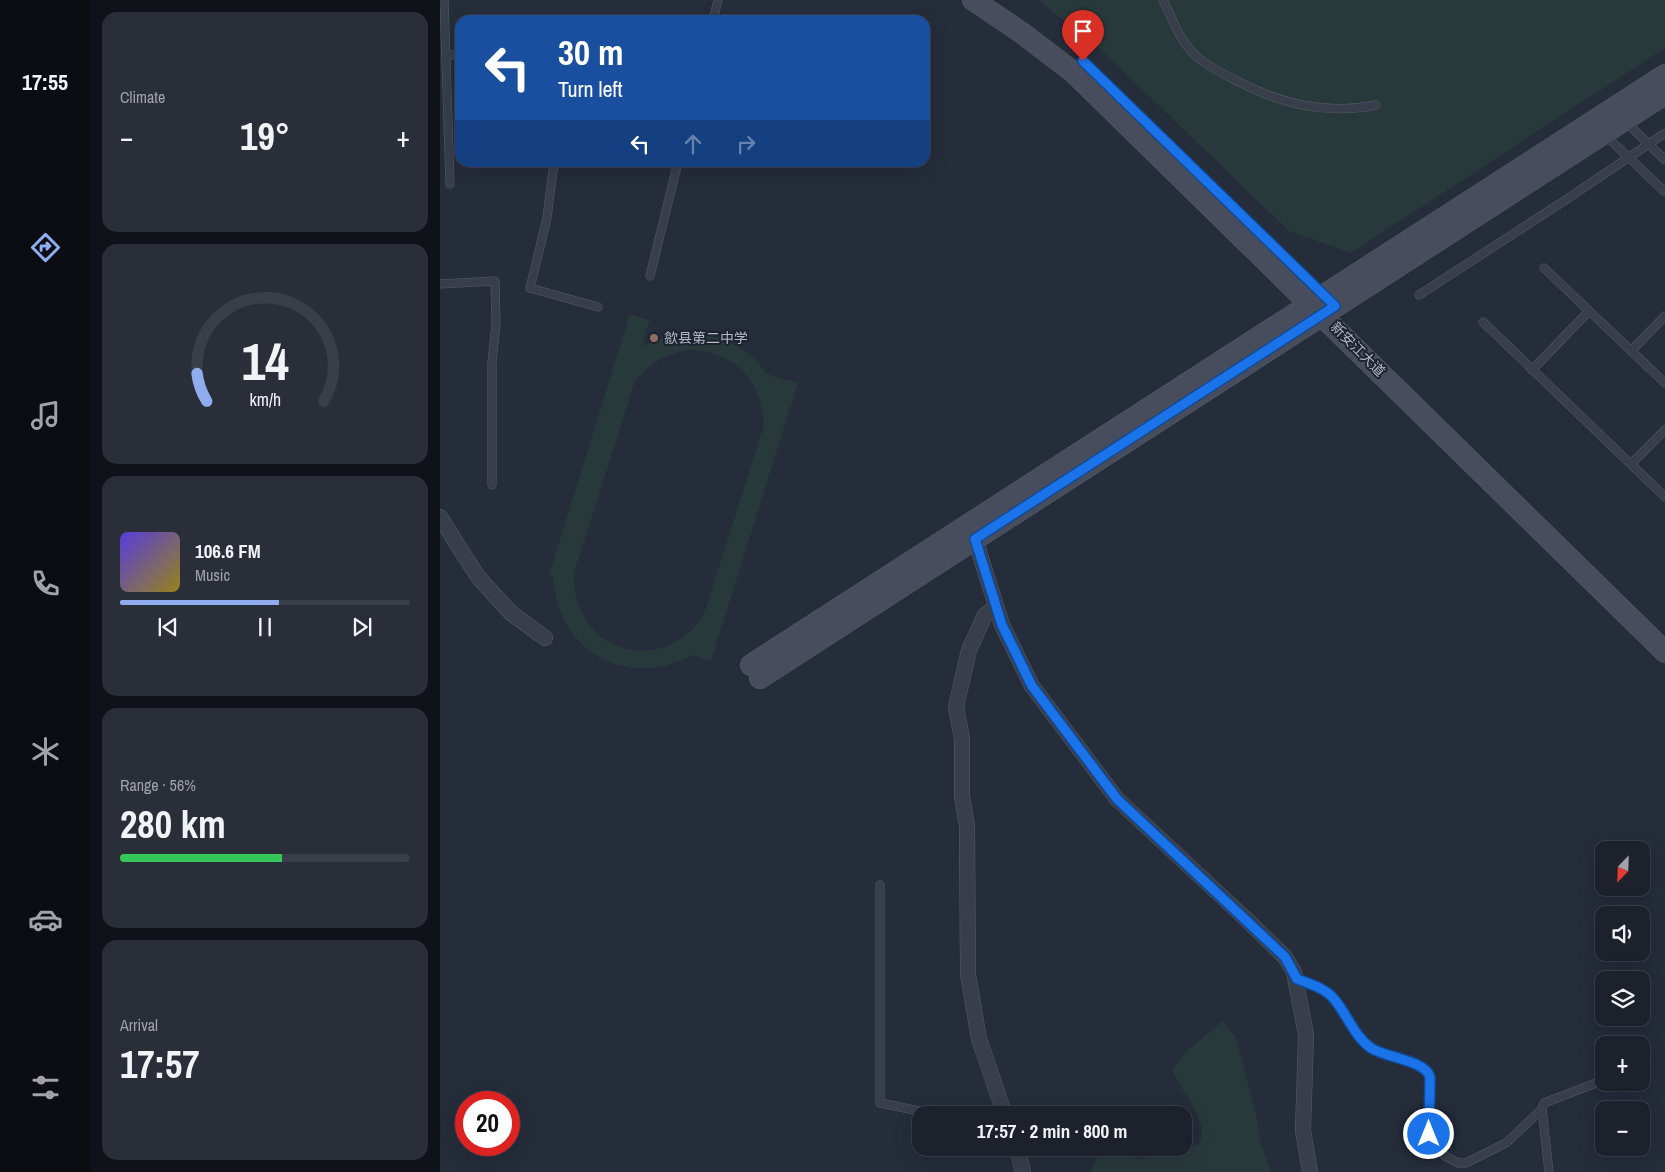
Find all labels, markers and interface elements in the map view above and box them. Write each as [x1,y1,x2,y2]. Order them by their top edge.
pin [1062,10,1104,61]
icon: arrive [1069,17,1097,45]
text: 30 m [558,29,623,76]
icon: left [475,35,540,100]
text: 17:55 [22,67,68,97]
text: Turn left [558,74,623,104]
text: Climate [120,86,165,108]
text: 19° [240,111,290,162]
text: − [120,118,133,156]
text: + [397,118,410,156]
icon: left [626,130,654,158]
icon: ahead [679,130,707,158]
icon: right [732,130,760,158]
icon: directions [28,230,63,265]
street label: 新安江大道 [1327,318,1389,380]
text: 14 [241,326,289,396]
place label: 歙县第二中学 [664,329,748,347]
marker: 歙县第二中学 [648,332,660,344]
text: km/h [249,388,281,412]
icon: music [28,398,63,433]
text: 106.6 FM [195,538,261,564]
text: Music [195,564,230,586]
icon: phone [28,566,63,601]
icon: previous [154,613,182,641]
icon: pause [251,613,279,641]
icon: next [348,613,376,641]
icon: climate [28,734,63,769]
text: Range · 56% [120,774,196,796]
text: 280 km [120,799,226,850]
north arrow [1595,841,1650,896]
map controls [1595,841,1650,1156]
icon: car [28,902,63,937]
button: sound [1595,906,1650,961]
button: layers [1595,971,1650,1026]
text: Arrival [120,1014,158,1036]
button: + [1595,1036,1650,1091]
text: 17:57 [120,1039,200,1090]
icon: filters [28,1070,63,1105]
speed limit sign: 20 [455,1091,520,1156]
button: − [1595,1101,1650,1156]
position arrow [1402,1107,1454,1159]
text: 17:57 · 2 min · 800 m [977,1118,1127,1144]

